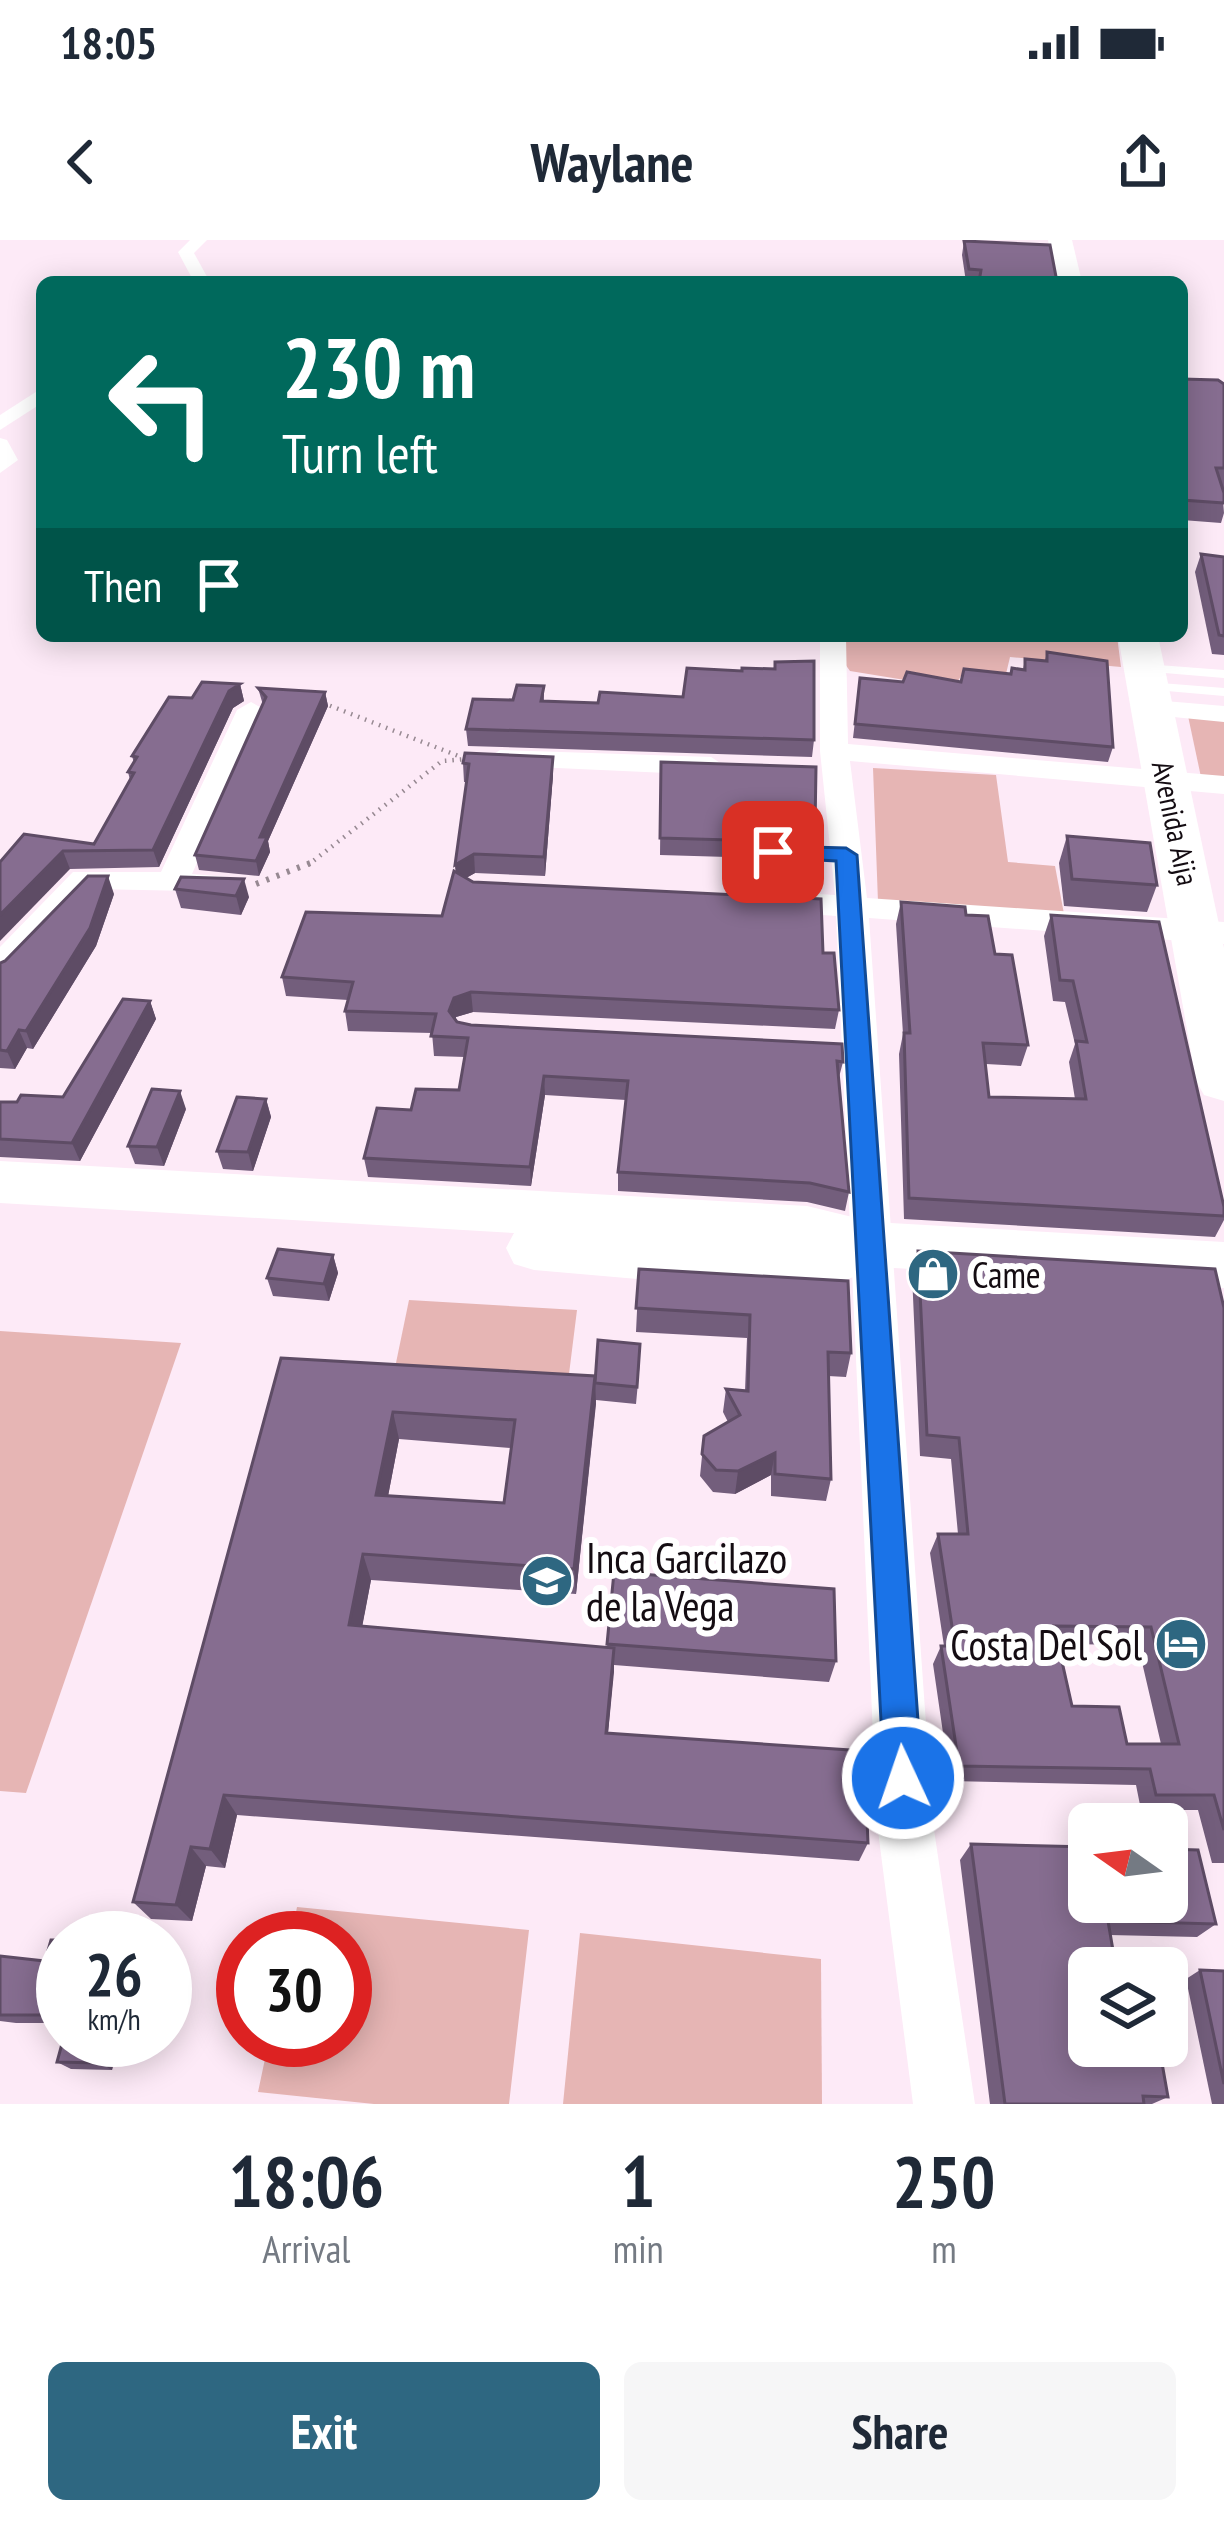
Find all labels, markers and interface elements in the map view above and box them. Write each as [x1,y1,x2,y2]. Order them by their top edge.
text: 18:05 [60,13,157,71]
text: Waylane [530,127,694,197]
icon: back [48,129,114,195]
icon: share [1110,129,1176,195]
text: 230 m [282,312,475,421]
icon: left [84,324,240,480]
text: Turn left [282,418,438,488]
icon: arrive [186,552,252,618]
text: Then [84,556,162,614]
street label: Avenida Aija [1144,757,1208,889]
pin [722,801,824,903]
icon: arrive [740,819,806,885]
shop icon: Came [905,1246,961,1302]
place label: Came [972,1251,1041,1298]
place label: Inca Garcilazo de la Vega [586,1530,787,1633]
school or university icon: Inca Garcilazo de la Vega [519,1553,575,1609]
hotel icon: Costa Del Sol [1153,1616,1209,1672]
place label: Costa Del Sol [950,1617,1142,1672]
position arrow [840,1715,966,1841]
north arrow [1068,1803,1188,1923]
map controls [1068,1803,1188,2067]
speed limit sign: 30 [216,1911,372,2067]
text: 26 [85,1935,143,2013]
button: layers [1068,1947,1188,2067]
text: km/h [87,1999,141,2038]
text: 18:06 [229,2134,384,2227]
text: 1 [621,2134,655,2227]
text: 250 [892,2134,995,2227]
text: Arrival [262,2223,350,2274]
text: min [613,2223,664,2274]
text: m [931,2223,957,2274]
button: Exit [48,2362,600,2500]
button: Share [624,2362,1176,2500]

